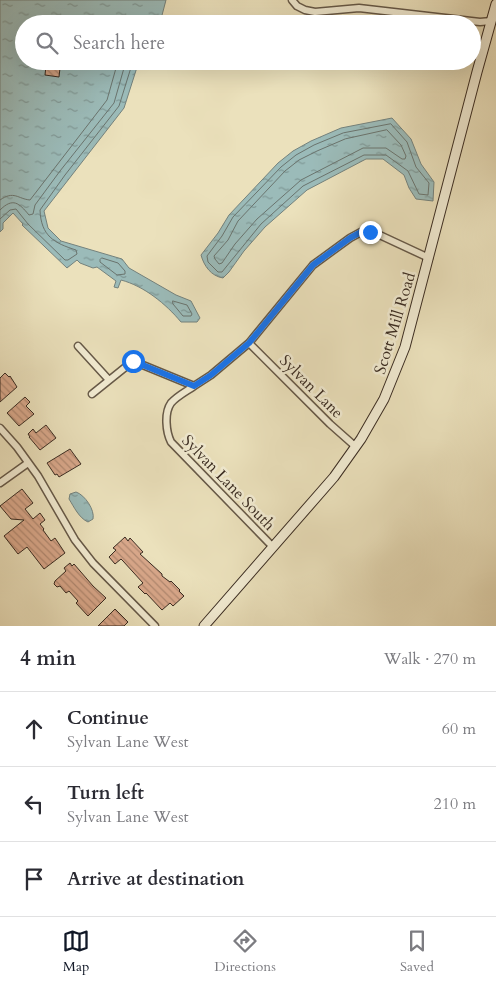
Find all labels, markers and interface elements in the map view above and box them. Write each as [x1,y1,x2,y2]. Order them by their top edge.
search box [15,15,481,70]
icon: search [33,29,61,57]
text: Search here [73,30,165,56]
route end [359,221,382,244]
street label: Scott Mill Road [369,269,421,377]
route start [122,350,145,373]
street label: Sylvan Lane [275,350,348,423]
street label: Sylvan Lane South [177,430,280,536]
text: 4 min [20,644,76,673]
text: Walk · 270 m [384,648,476,670]
text: Continue [67,705,149,731]
icon: ahead [20,715,48,743]
text: 60 m [442,718,476,740]
text: Sylvan Lane West [67,731,189,753]
text: Turn left [67,780,144,806]
icon: left [20,790,48,818]
text: 210 m [434,793,476,815]
text: Sylvan Lane West [67,806,189,828]
icon: arrive [20,865,48,893]
text: Arrive at destination [67,866,244,892]
tab: Map [62,927,90,976]
tab: Directions [214,927,276,976]
tab: Saved [400,927,434,976]

